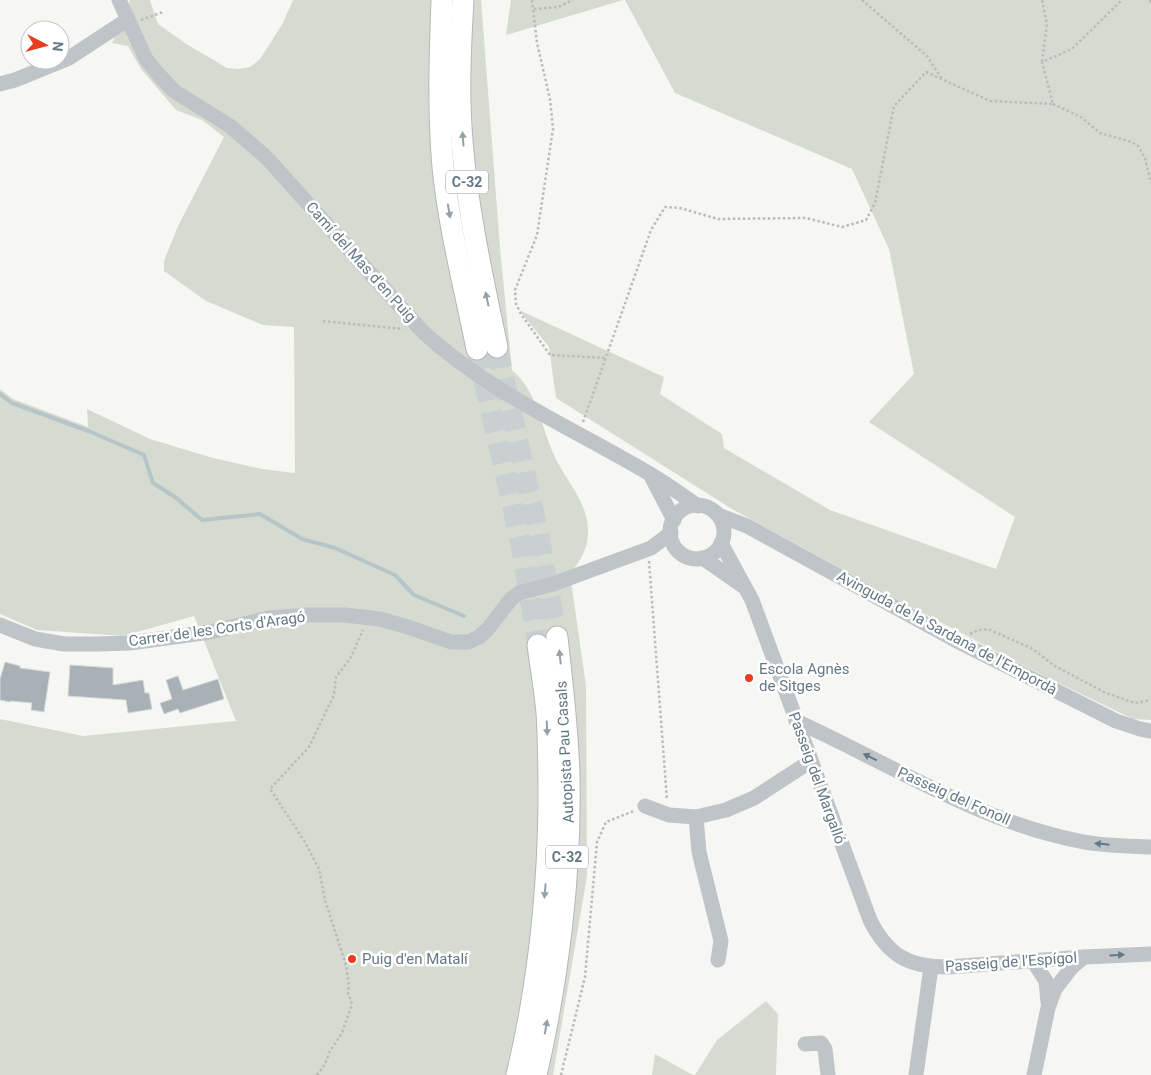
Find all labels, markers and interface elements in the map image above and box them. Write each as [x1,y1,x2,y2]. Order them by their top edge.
north arrow [20,20,70,70]
text: N [49,41,66,52]
one-way arrow [458,131,466,147]
road number: C-32 [446,170,488,193]
street label: Camí del Mas d'en Puig [302,198,420,326]
one-way arrow [446,204,454,220]
one-way arrow [483,292,491,307]
street label: Avinguda de la Sardana de l'Empordà [834,567,1060,699]
street label: Carrer de les Corts d'Aragó [128,608,306,650]
one-way arrow [555,648,563,664]
place label: Escola Agnès de Sitges [759,660,849,695]
marker: Escola Agnès de Sitges [743,672,755,684]
street label: Autopista Pau Casals [552,680,578,824]
street label: Passeig del Margalló [785,710,849,846]
one-way arrow [543,720,551,736]
one-way arrow [863,752,877,760]
street label: Passeig del Fonoll [895,763,1013,829]
one-way arrow [1094,840,1110,848]
road number: C-32 [546,846,588,869]
one-way arrow [541,883,549,899]
street label: Passeig de l'Espígol [944,948,1078,976]
place label: Puig d'en Matalí [362,950,469,968]
one-way arrow [1110,951,1126,959]
marker: Puig d'en Matalí [346,953,358,965]
one-way arrow [542,1019,550,1035]

